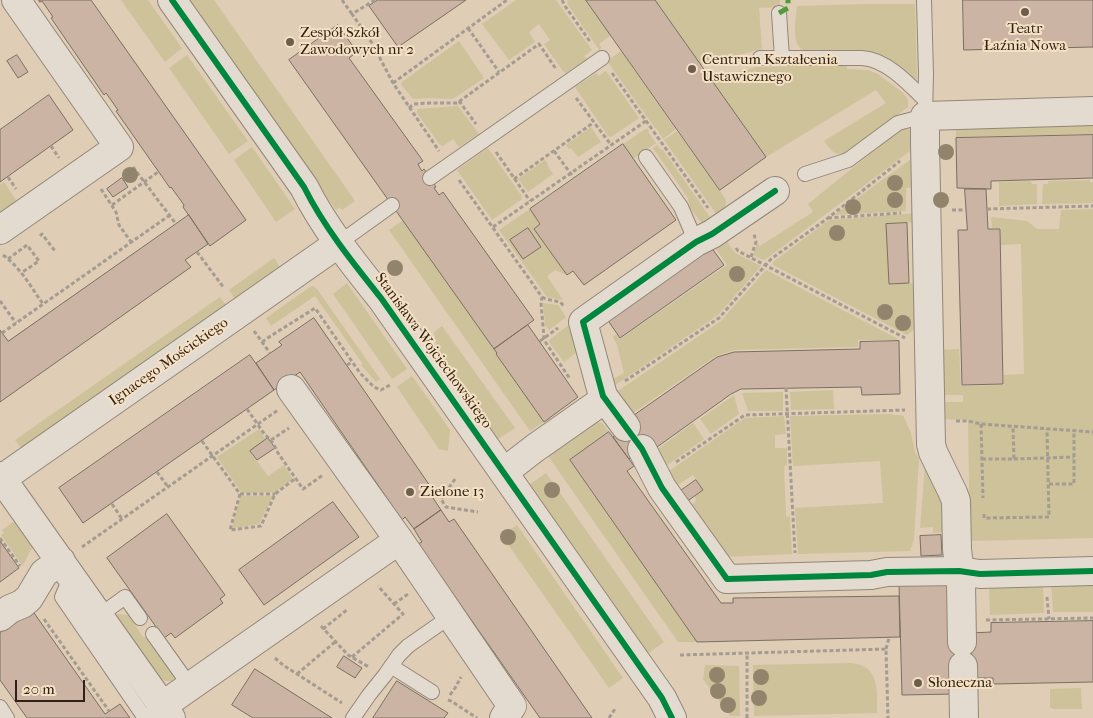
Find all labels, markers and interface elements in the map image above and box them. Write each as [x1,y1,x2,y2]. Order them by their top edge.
marker: Teatr Łaźnia Nowa [1019,6,1031,18]
place label: Teatr Łaźnia Nowa [984,20,1066,55]
place label: Zespół Szkół Zawodowych nr 2 [300,24,414,59]
marker: Zespół Szkół Zawodowych nr 2 [284,36,296,48]
place label: Centrum Kształcenia Ustawicznego [702,51,838,86]
marker: Centrum Kształcenia Ustawicznego [686,63,698,75]
street label: Stanisława Wojciechowskiego [370,270,496,432]
street label: Ignacego Mościckiego [106,314,232,410]
place label: Zielone 13 [420,483,484,501]
marker: Zielone 13 [404,486,416,498]
scale bar [18,670,88,702]
place label: Słoneczna [928,674,992,692]
marker: Słoneczna [912,677,924,689]
text: 20 m [23,680,55,698]

